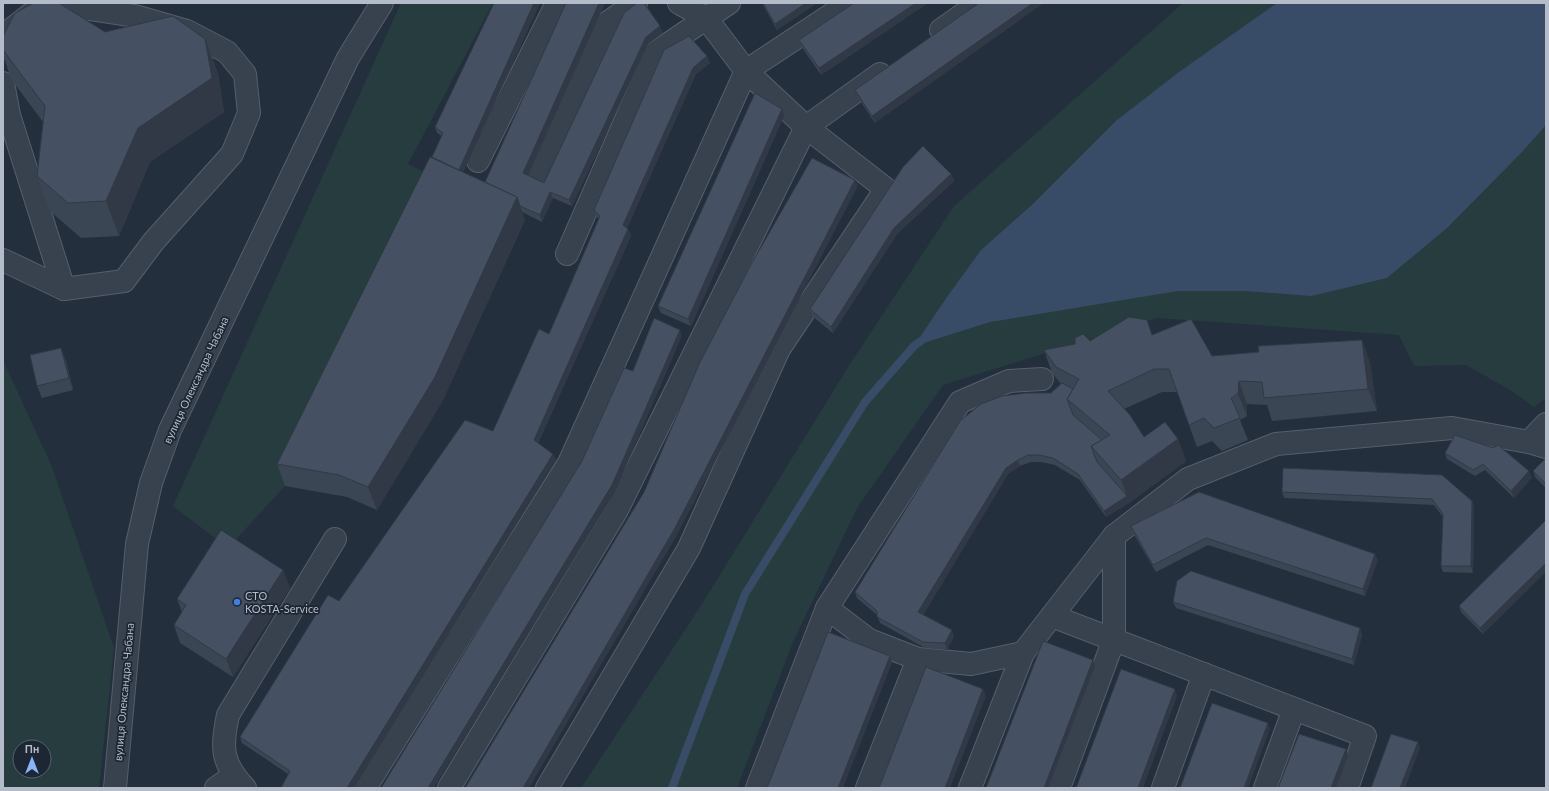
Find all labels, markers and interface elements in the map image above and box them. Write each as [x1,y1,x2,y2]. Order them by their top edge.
street label: вулиця Олександра Чабана [160,314,231,445]
place label: СТО KOSTA-Service [245,589,319,615]
marker: СТО KOSTA-Service [232,597,242,607]
street label: вулиця Олександра Чабана [111,622,136,761]
north arrow [12,739,52,779]
text: Пн [25,742,39,755]

